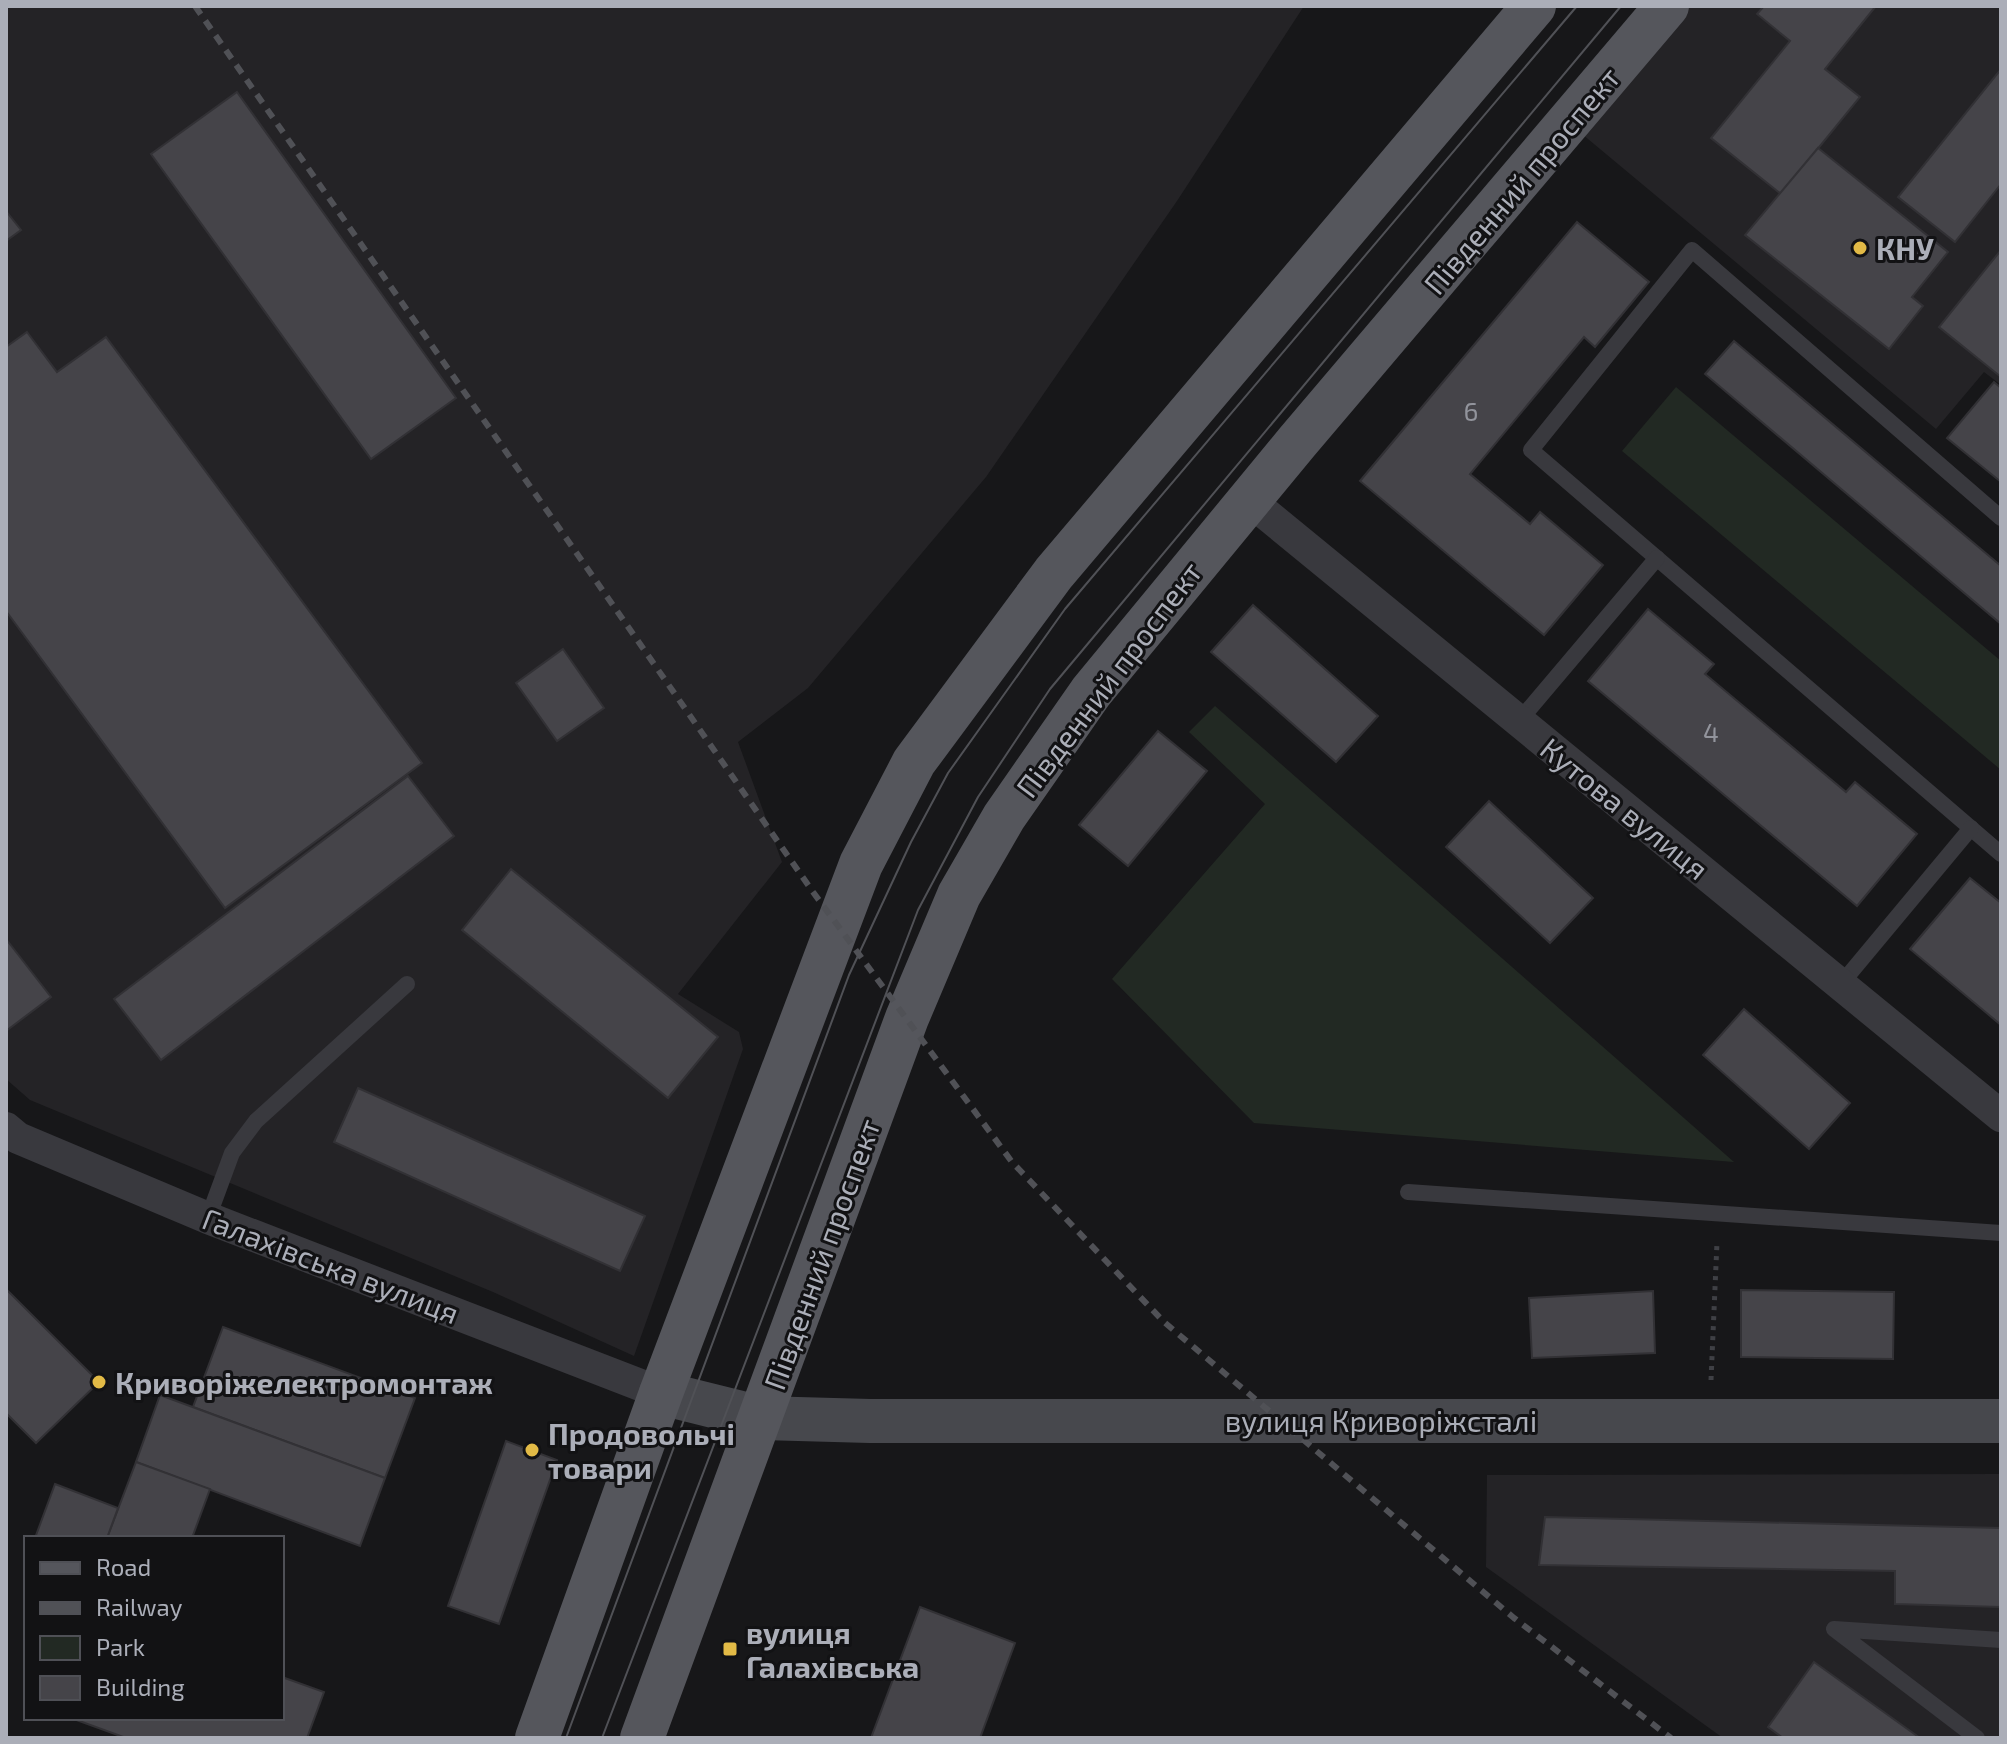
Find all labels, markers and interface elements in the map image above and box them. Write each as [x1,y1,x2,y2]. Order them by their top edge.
street label: Південний проспект [1415,59,1627,301]
place label: КНУ [1876,230,1934,266]
marker: КНУ [1851,239,1869,257]
house number: 6 [1464,395,1478,426]
street label: Південний проспект [1008,554,1208,804]
house number: 4 [1703,716,1719,747]
street label: Кутова вулиця [1533,730,1716,887]
street label: Південний проспект [755,1114,887,1394]
street label: Галахівська вулиця [197,1200,464,1331]
place label: Криворіжелектромонтаж [115,1364,493,1400]
marker: Криворіжелектромонтаж [90,1373,108,1391]
street label: вулиця Криворіжсталі [1225,1402,1537,1439]
place label: Продовольчі товари [548,1415,735,1485]
marker: Продовольчі товари [523,1441,541,1459]
legend [24,1536,284,1720]
text: Road [96,1552,151,1581]
text: Railway [96,1592,183,1621]
place label: вулиця Галахівська [746,1614,919,1684]
text: Park [96,1632,145,1661]
marker: вулиця Галахівська [721,1640,739,1658]
text: Building [96,1672,185,1701]

